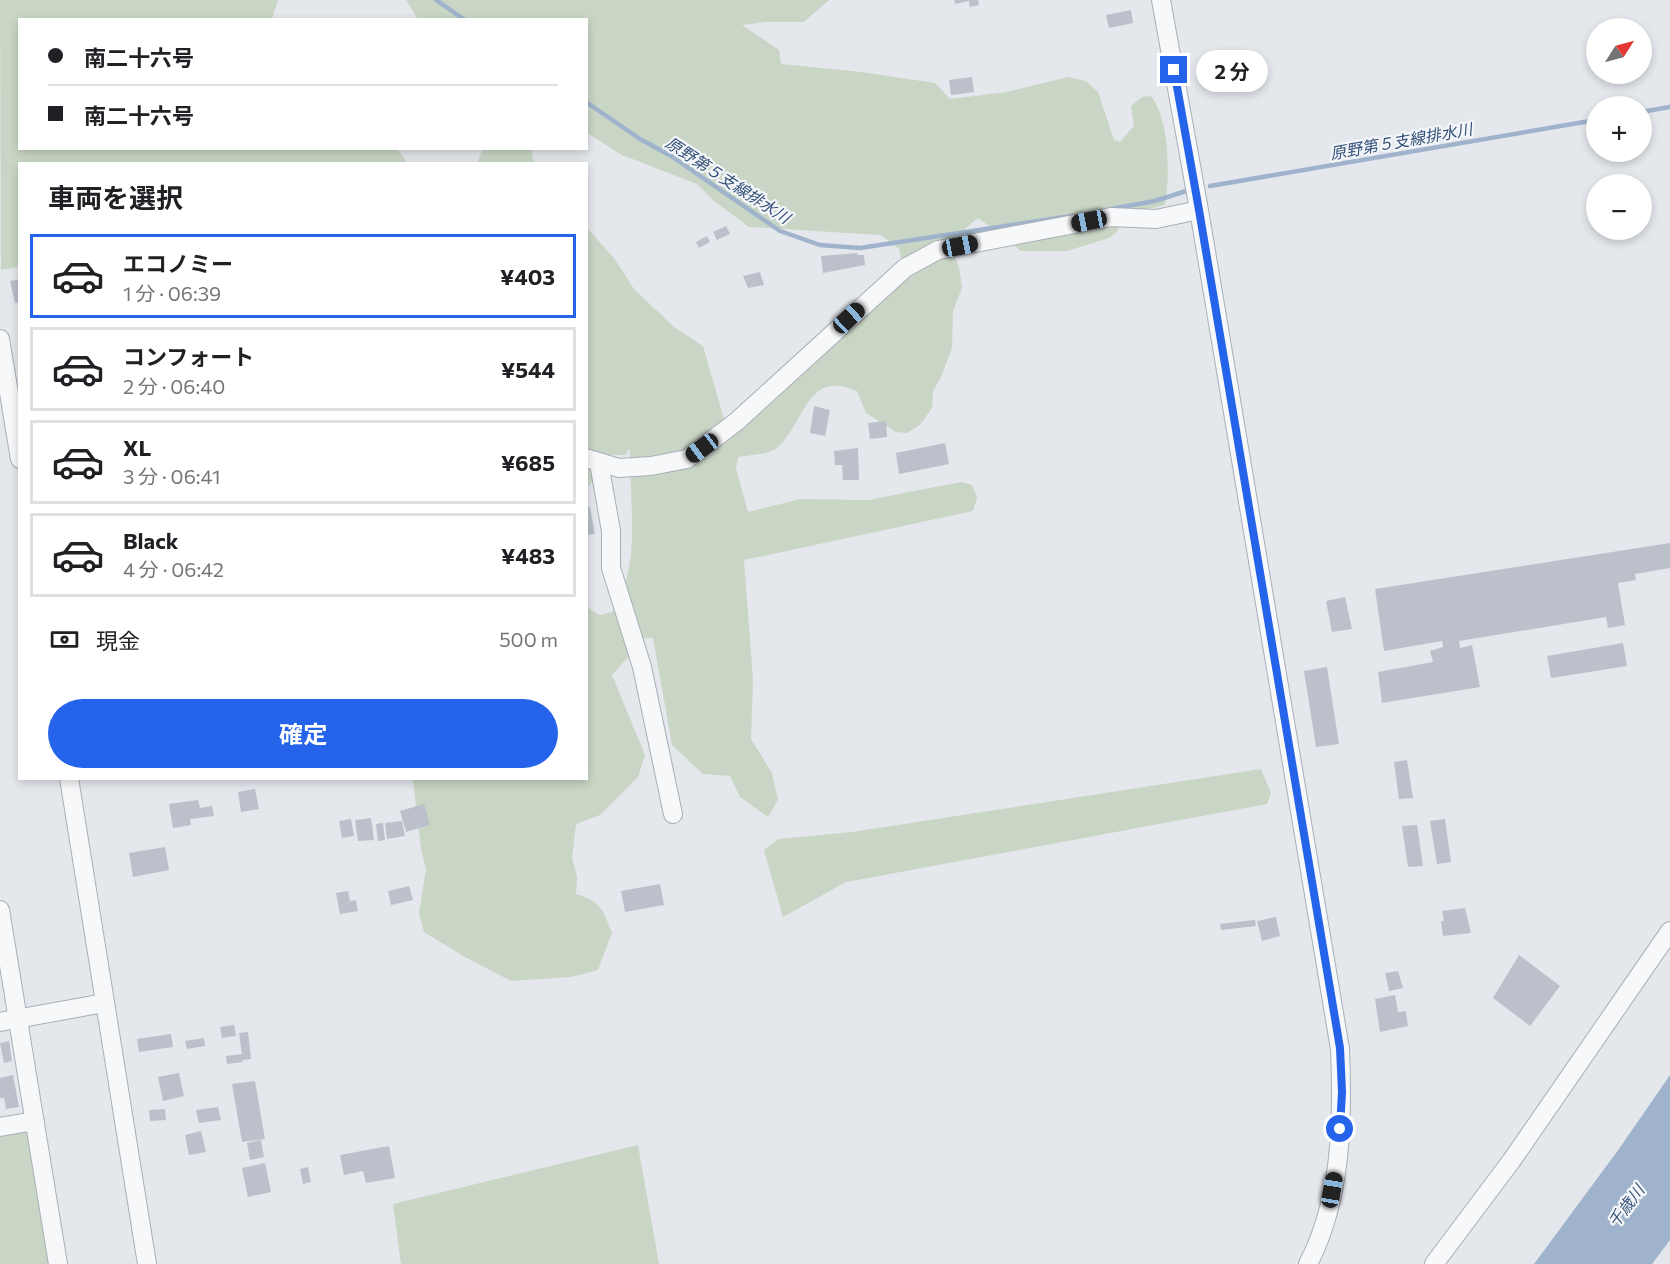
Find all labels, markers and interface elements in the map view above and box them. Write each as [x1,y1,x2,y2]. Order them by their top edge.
north arrow [1586,18,1652,84]
map controls [1586,18,1652,240]
text: 南二十六号 [84,44,194,71]
callout: 2 分 [1195,49,1267,91]
route end [1160,56,1187,83]
text: 2 分 [1214,59,1250,83]
button: + [1586,96,1652,162]
text: 南二十六号 [84,102,194,129]
water label: 原野第５支線排水川 [1328,118,1475,162]
water label: 原野第５支線排水川 [663,132,796,228]
button: − [1586,174,1652,240]
text: 車両を選択 [48,181,183,214]
car [1070,209,1108,233]
car [941,234,979,258]
icon: car [51,249,105,303]
text: エコノミー [123,250,233,277]
text: ¥403 [500,263,555,290]
text: 1 分 · 06:39 [123,281,221,305]
car [830,299,868,337]
icon: car [51,342,105,396]
text: コンフォート [123,343,254,370]
text: ¥544 [501,356,555,383]
text: 2 分 · 06:40 [123,374,225,398]
car [682,430,722,466]
text: XL [123,434,151,461]
icon: car [51,435,105,489]
text: ¥685 [501,449,555,476]
text: 3 分 · 06:41 [123,464,220,488]
text: Black [123,527,178,554]
icon: car [51,528,105,582]
text: ¥483 [501,542,555,569]
text: 4 分 · 06:42 [123,557,224,581]
icon: cash [48,623,81,656]
text: 現金 [96,627,140,654]
text: 500 m [499,627,558,651]
button: 確定 [48,699,558,768]
route start [1326,1115,1353,1142]
car [1320,1171,1344,1209]
water label: 千歳川 [1604,1179,1649,1231]

